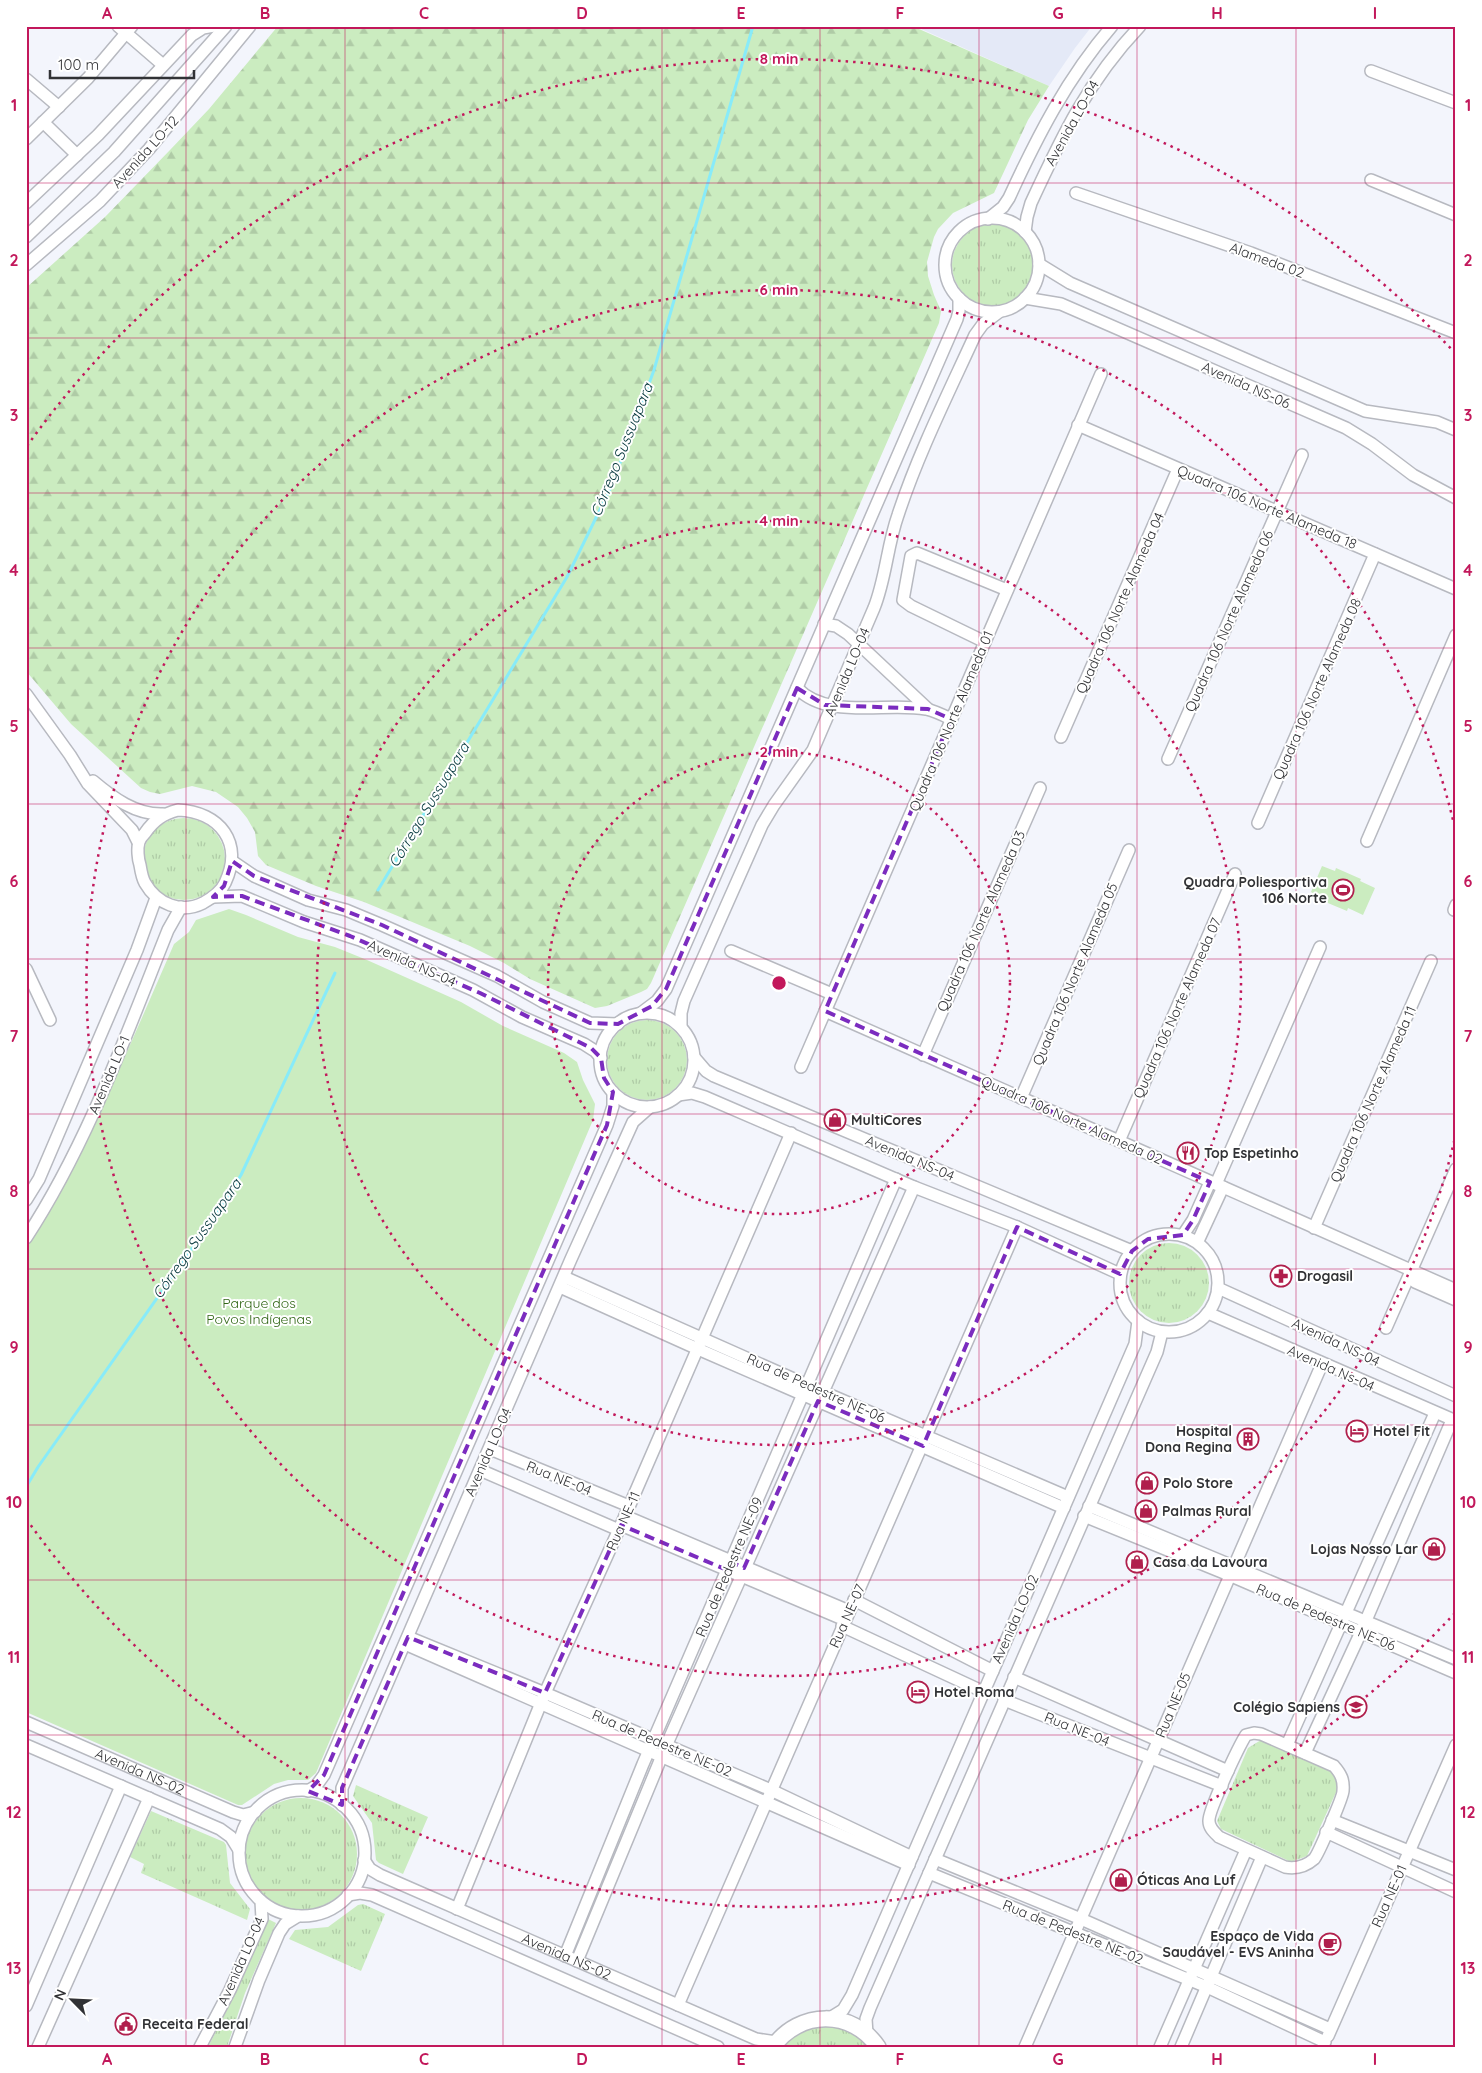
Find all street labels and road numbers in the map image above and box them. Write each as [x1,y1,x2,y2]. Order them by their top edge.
street label: Avenida LO-04 [1041,77,1103,169]
street label: Avenida LO-12 [108,112,182,192]
street label: Alameda 02 [1227,238,1307,282]
street label: Avenida NS-06 [1199,357,1294,413]
street label: Quadra 106 Norte Alameda 18 [1174,461,1360,553]
street label: Quadra 106 Norte Alameda 04 [1072,510,1168,696]
street label: Quadra 106 Norte Alameda 06 [1181,527,1277,715]
street label: Quadra 106 Norte Alameda 08 [1269,595,1365,783]
street label: Avenida LO-04 [820,625,874,719]
street label: Quadra 106 Norte Alameda 01 [905,628,997,814]
street label: Quadra 106 Norte Alameda 03 [933,828,1029,1014]
street label: Quadra 106 Norte Alameda 05 [1028,880,1122,1068]
street label: Quadra 106 Norte Alameda 07 [1129,915,1225,1101]
street label: Avenida NS-04 [365,935,459,991]
street label: Quadra 106 Norte Alameda 11 [1326,1003,1420,1185]
street label: Avenida LO-1 [84,1033,134,1117]
street label: Quadra 106 Norte Alameda 02 [978,1072,1166,1168]
street label: Avenida NS-04 [863,1131,957,1185]
street label: Avenida NS-04 [1289,1314,1383,1370]
street label: Avenida Ns-04 [1285,1341,1377,1395]
street label: Rua de Pedestre NE-06 [744,1349,889,1427]
street label: Avenida LO-04 [460,1405,516,1499]
street label: Rua NE-04 [524,1457,594,1499]
street label: Rua NE-11 [602,1489,644,1553]
street label: Rua de Pedestre NE-09 [691,1494,767,1640]
street label: Avenida LO-02 [987,1572,1043,1666]
street label: Rua de Pedestre NE-06 [1254,1579,1399,1655]
street label: Rua NE-07 [825,1581,869,1651]
street label: Rua NE-05 [1151,1670,1195,1740]
street label: Rua de Pedestre NE-02 [589,1705,735,1781]
street label: Rua NE-04 [1042,1708,1112,1750]
street label: Avenida NS-02 [92,1744,187,1799]
street label: Rua NE-01 [1367,1862,1411,1930]
street label: Rua de Pedestre NE-02 [1000,1896,1146,1969]
street label: Avenida LO-04 [213,1914,269,2008]
street label: Avenida NS-02 [519,1929,614,1984]

